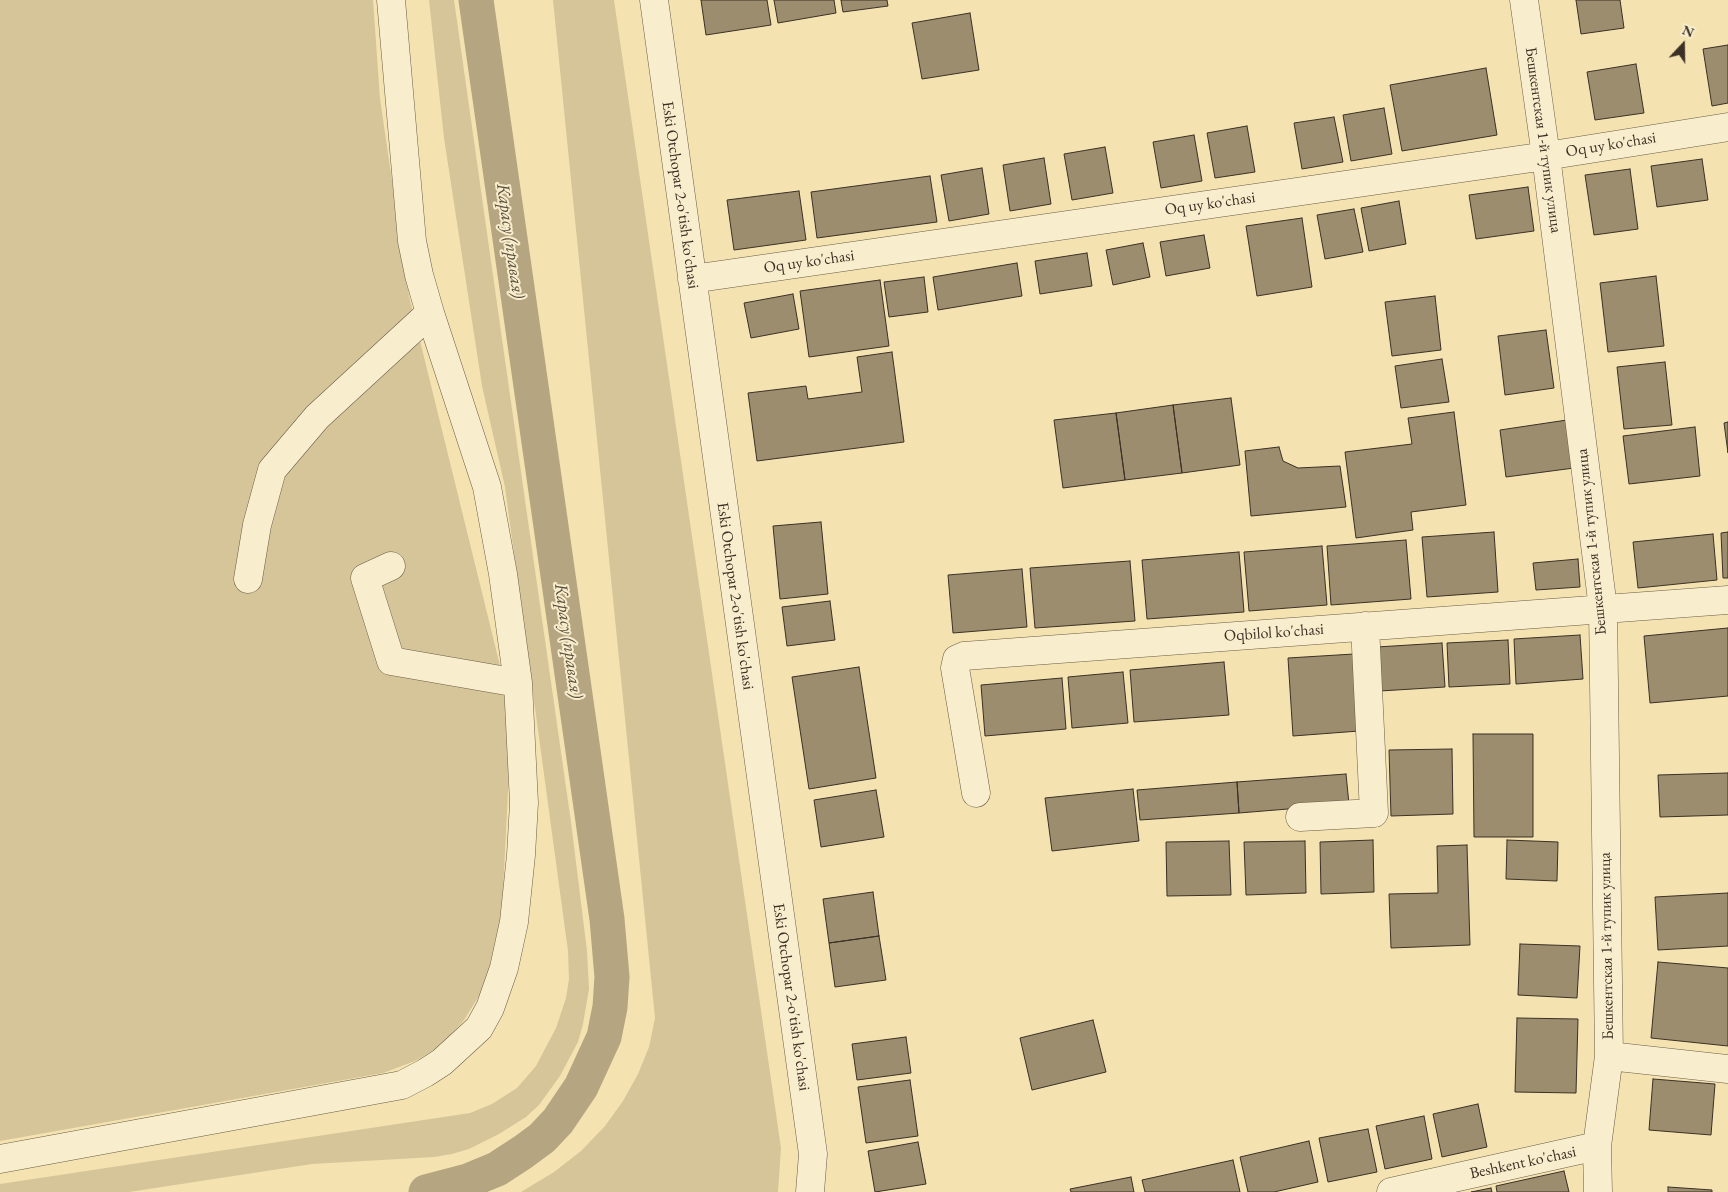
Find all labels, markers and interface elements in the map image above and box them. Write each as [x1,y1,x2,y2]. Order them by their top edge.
north arrow [1658,20,1708,70]
text: N [1680,21,1697,41]
street label: Бешкентская 1-й тупик улица [1520,46,1566,234]
street label: Eski Otchopar 2-o'tish ko'chasi [657,100,703,290]
street label: Oq uy ko'chasi [1564,128,1658,162]
water label: Карасу (правая) [491,182,529,300]
street label: Oq uy ko'chasi [1163,188,1257,220]
street label: Oq uy ko'chasi [762,246,856,278]
street label: Бешкентская 1-й тупик улица [1573,448,1611,636]
street label: Eski Otchopar 2-o'tish ko'chasi [712,501,758,691]
water label: Карасу (правая) [549,582,587,700]
street label: Oqbilol ko'chasi [1223,620,1325,646]
street label: Бешкентская 1-й тупик улица [1596,852,1618,1040]
street label: Eski Otchopar 2-o'tish ko'chasi [768,902,814,1092]
street label: Beshkent ko'chasi [1468,1142,1578,1184]

